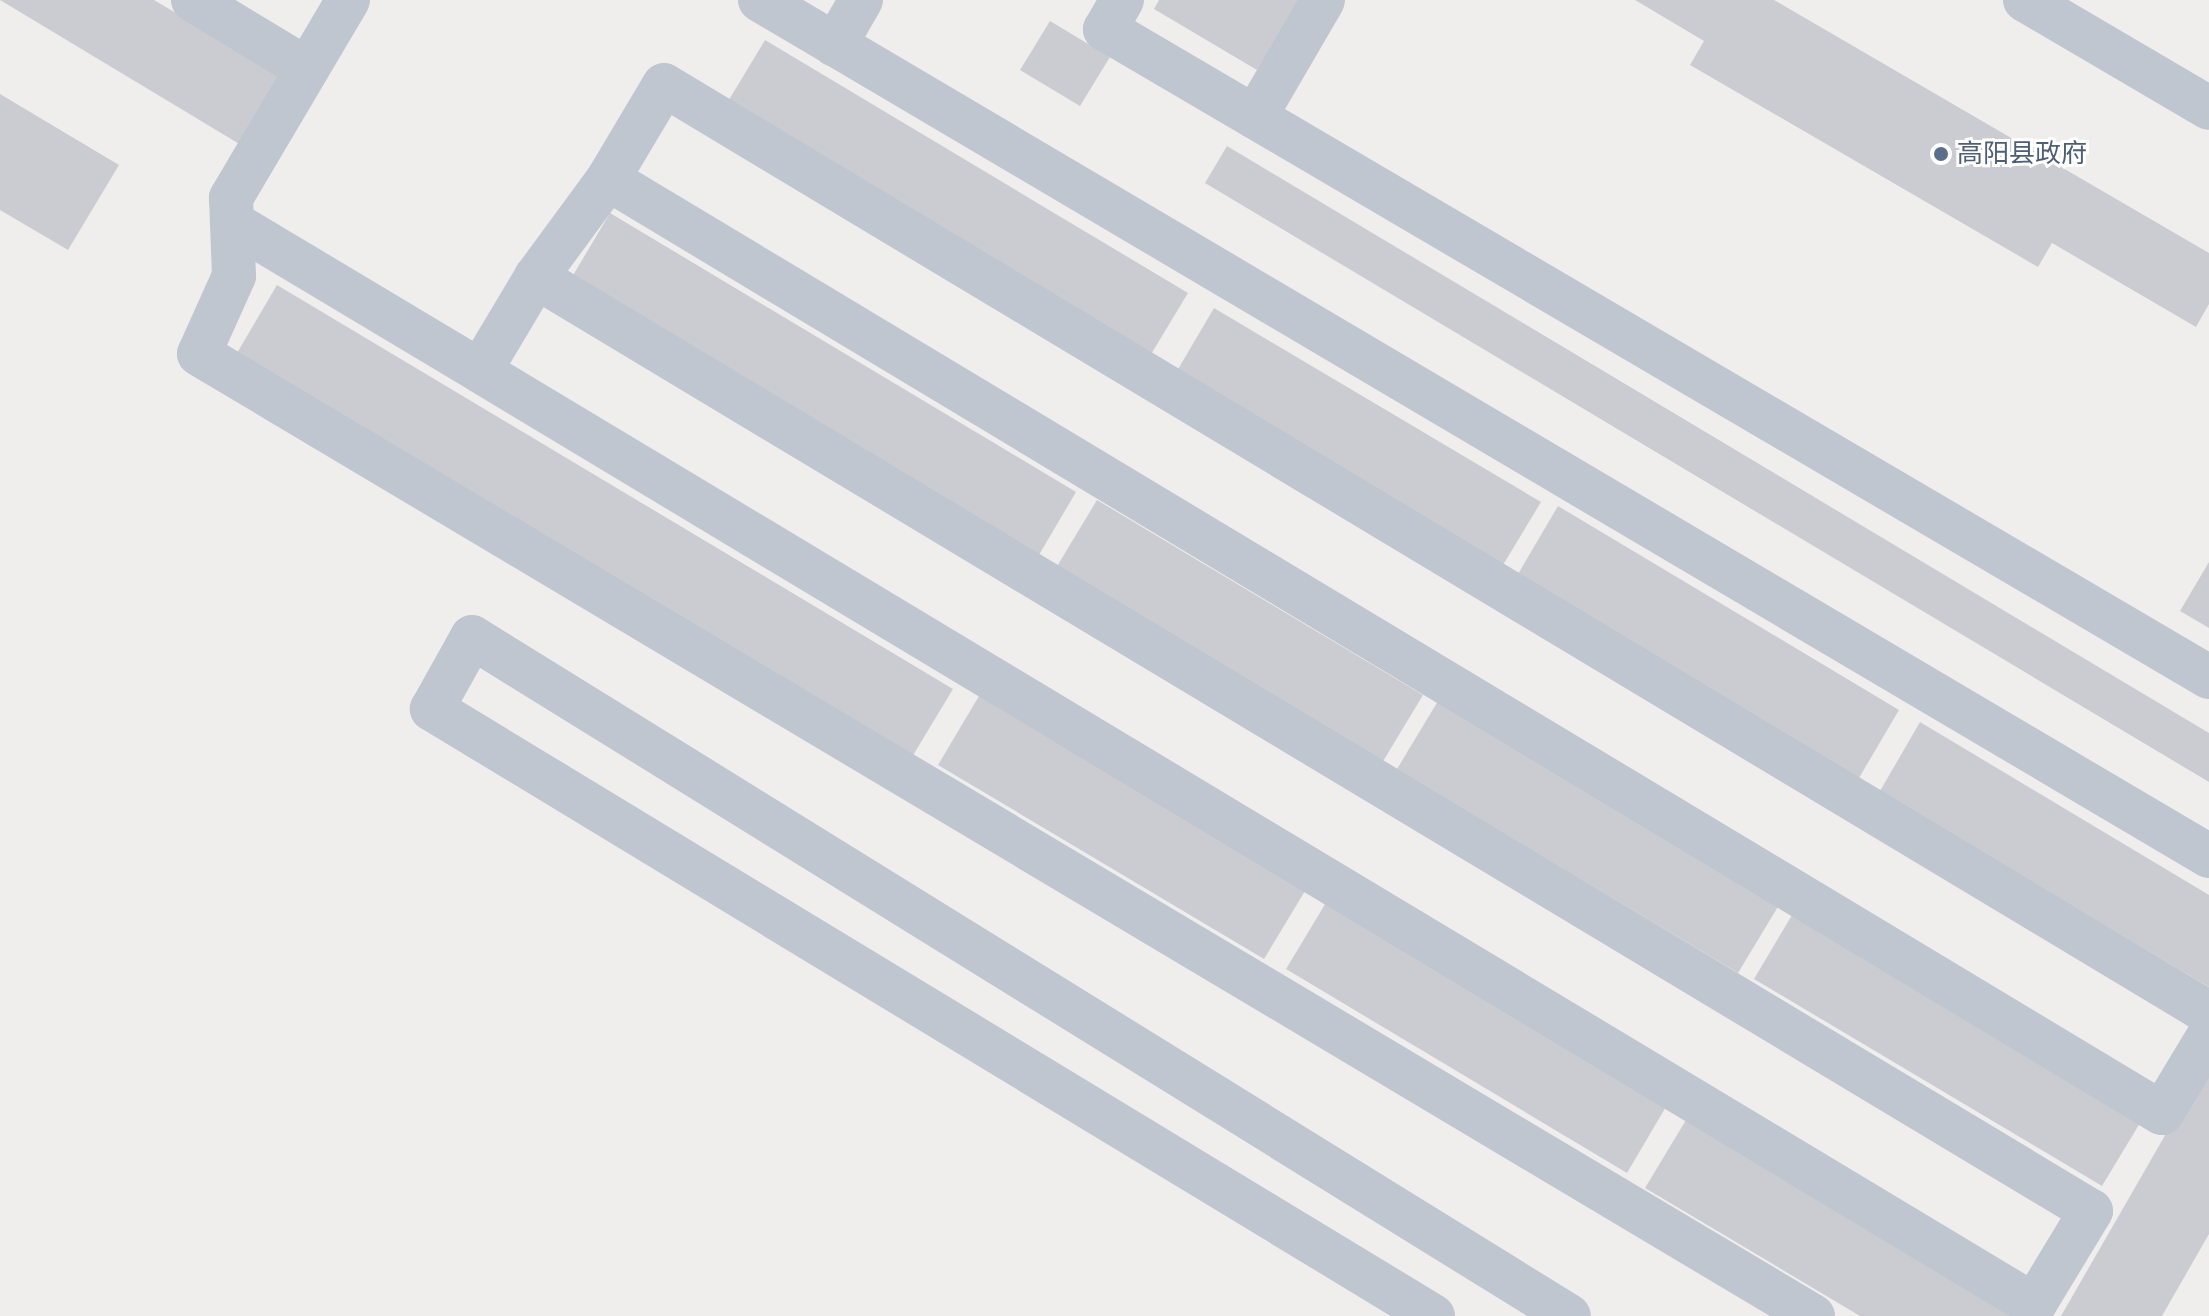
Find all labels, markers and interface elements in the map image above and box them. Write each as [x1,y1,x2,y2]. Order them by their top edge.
place label: 高阳县政府 [1957,138,2087,170]
marker: 高阳县政府 [1932,145,1950,163]

